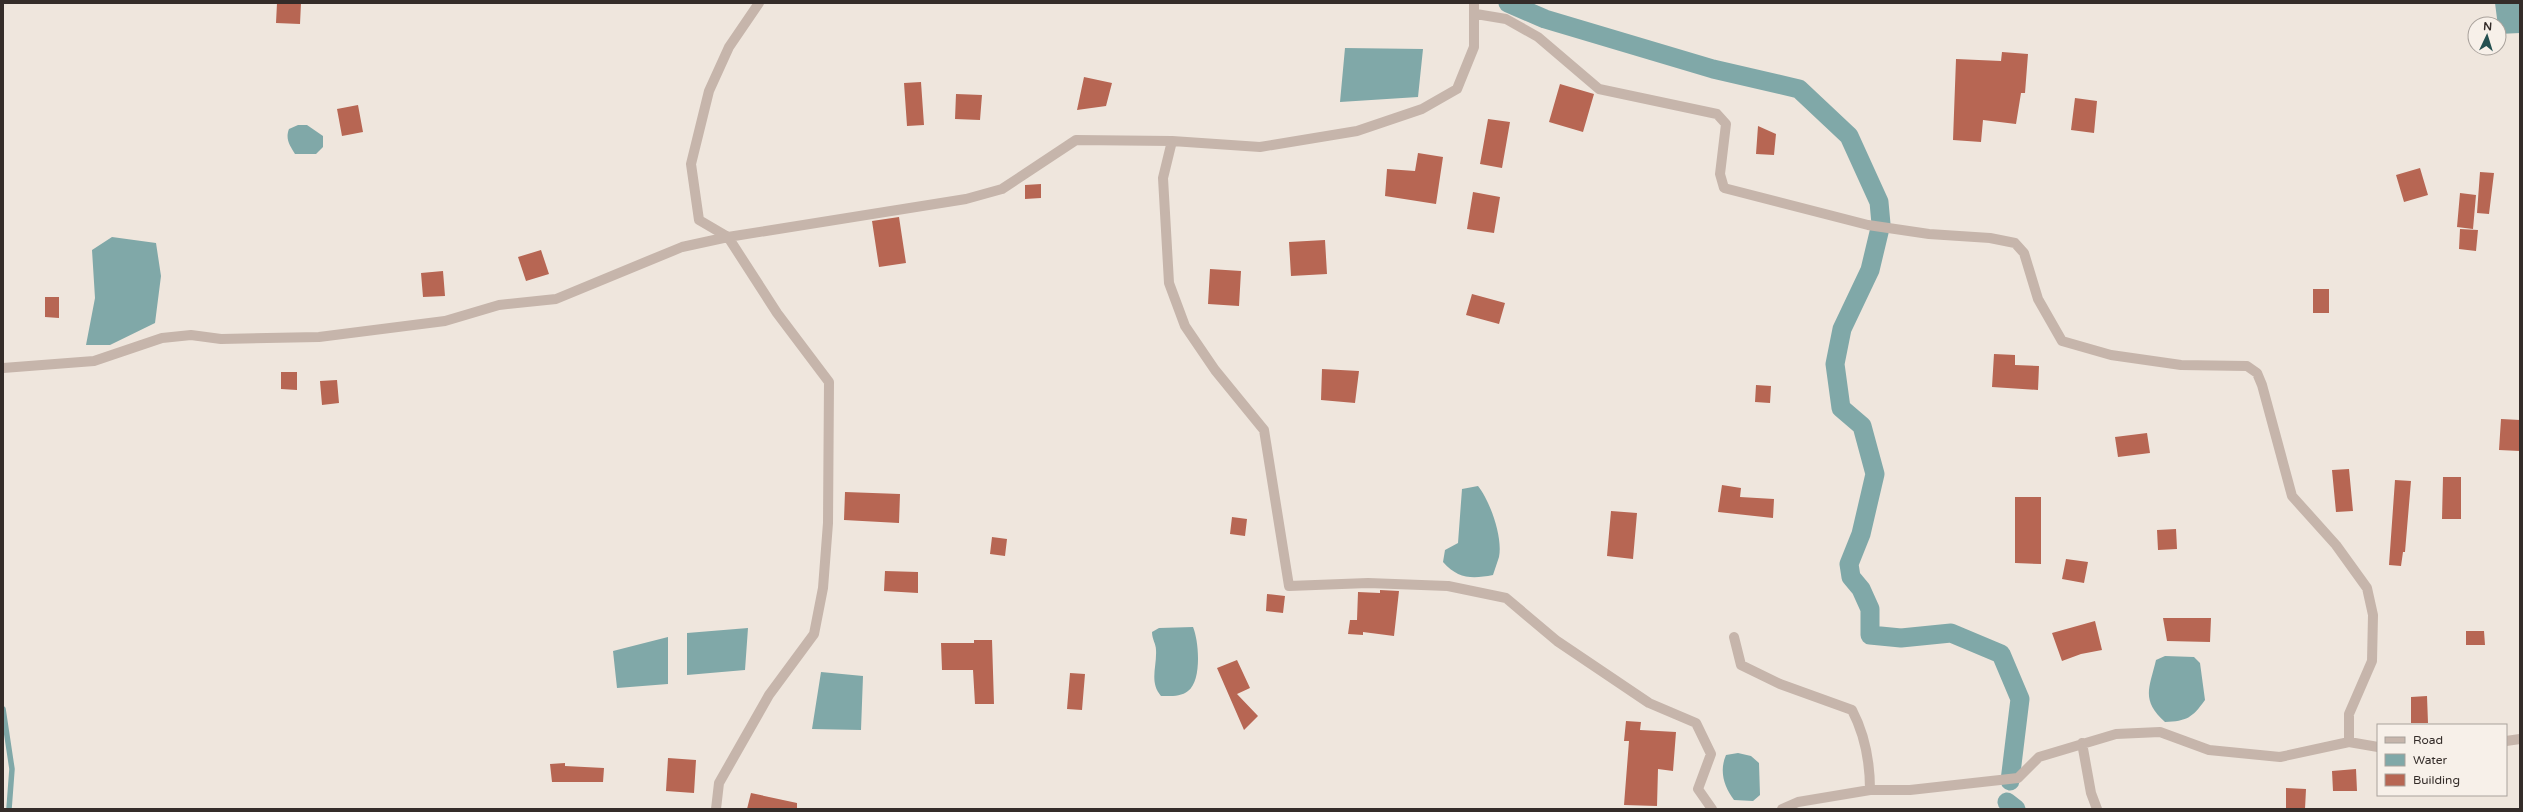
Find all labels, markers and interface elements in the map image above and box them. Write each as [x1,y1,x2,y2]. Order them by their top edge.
north arrow [2467,16,2507,56]
text: N [2483,20,2493,33]
legend [2377,724,2507,796]
text: Road [2413,733,2443,747]
text: Water [2413,753,2448,767]
text: Building [2413,773,2460,787]

